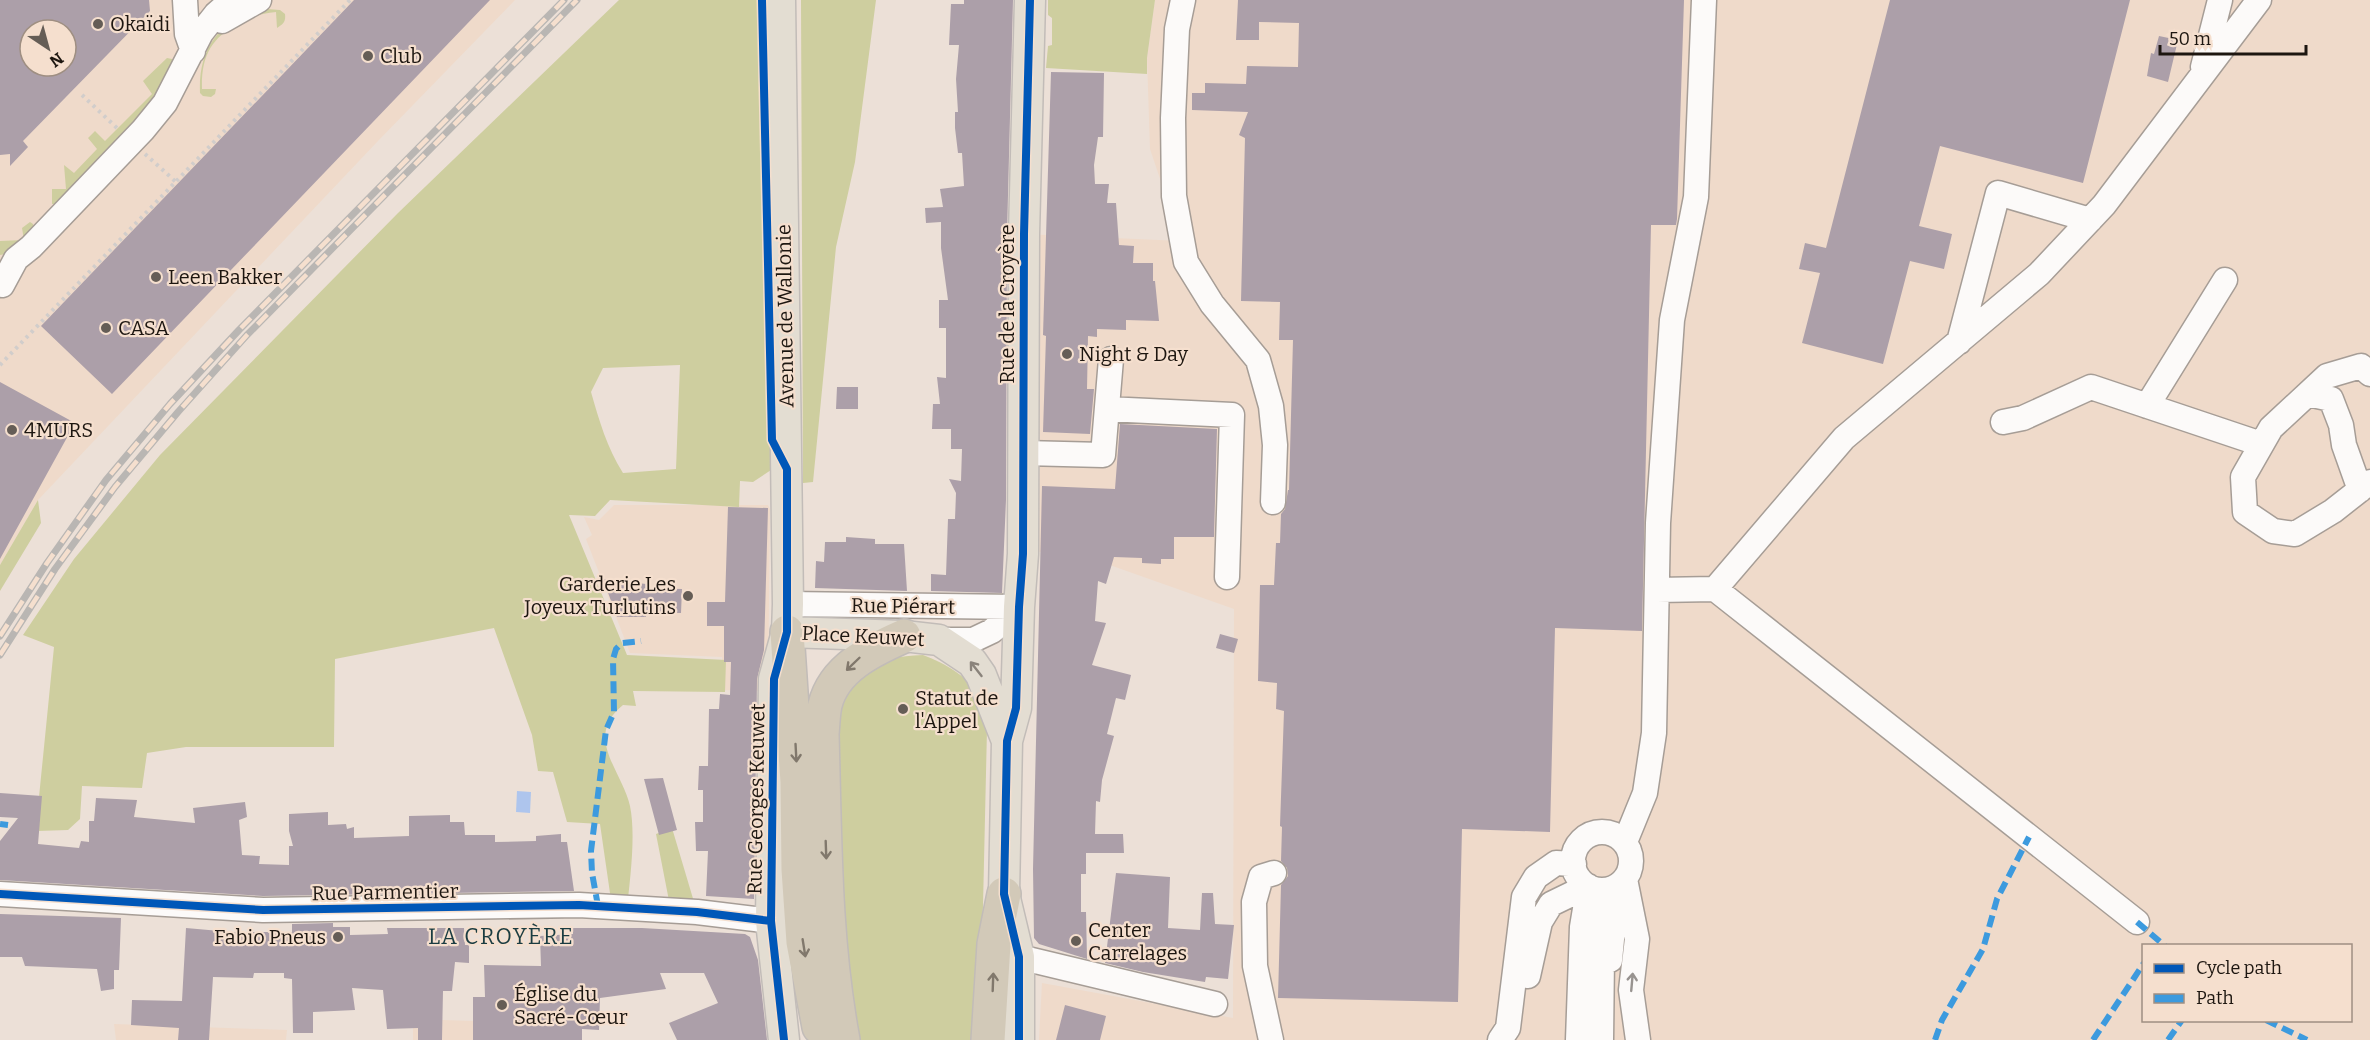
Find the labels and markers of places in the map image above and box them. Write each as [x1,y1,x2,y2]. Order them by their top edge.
place label: Okaïdi [110,12,170,36]
marker: Okaïdi [91,17,105,31]
place label: Club [380,44,422,68]
marker: Club [361,49,375,63]
place label: Leen Bakker [168,265,282,289]
marker: Leen Bakker [149,270,163,284]
place label: CASA [118,316,170,340]
marker: CASA [99,321,113,335]
place label: Night & Day [1079,342,1188,366]
marker: Night & Day [1060,347,1074,361]
place label: 4MURS [24,418,93,442]
marker: 4MURS [5,423,19,437]
place label: Garderie Les Joyeux Turlutins [523,572,676,619]
marker: Garderie Les Joyeux Turlutins [681,589,695,603]
place label: Statut de l'Appel [915,686,998,733]
marker: Statut de l'Appel [896,702,910,716]
place label: Center Carrelages [1088,918,1187,965]
place label: Fabio Pneus [214,925,326,949]
marker: Fabio Pneus [331,930,345,944]
marker: Center Carrelages [1069,934,1083,948]
place label: Église du Sacré-Cœur [514,982,628,1029]
marker: Église du Sacré-Cœur [495,998,509,1012]

